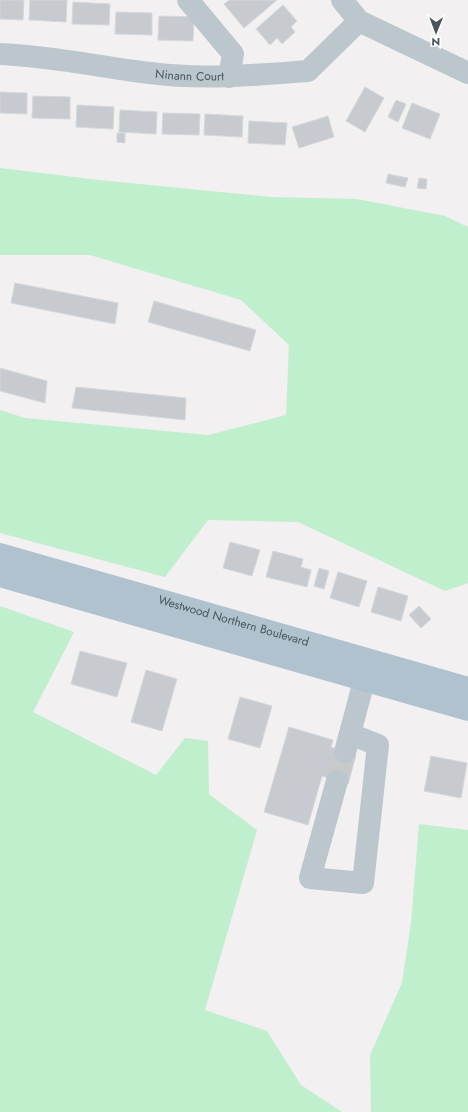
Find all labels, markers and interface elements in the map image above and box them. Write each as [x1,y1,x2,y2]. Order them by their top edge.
north arrow [416,12,456,52]
text: N [431,34,440,50]
street label: Ninann Court [154,65,224,86]
street label: Westwood Northern Boulevard [156,591,311,651]

